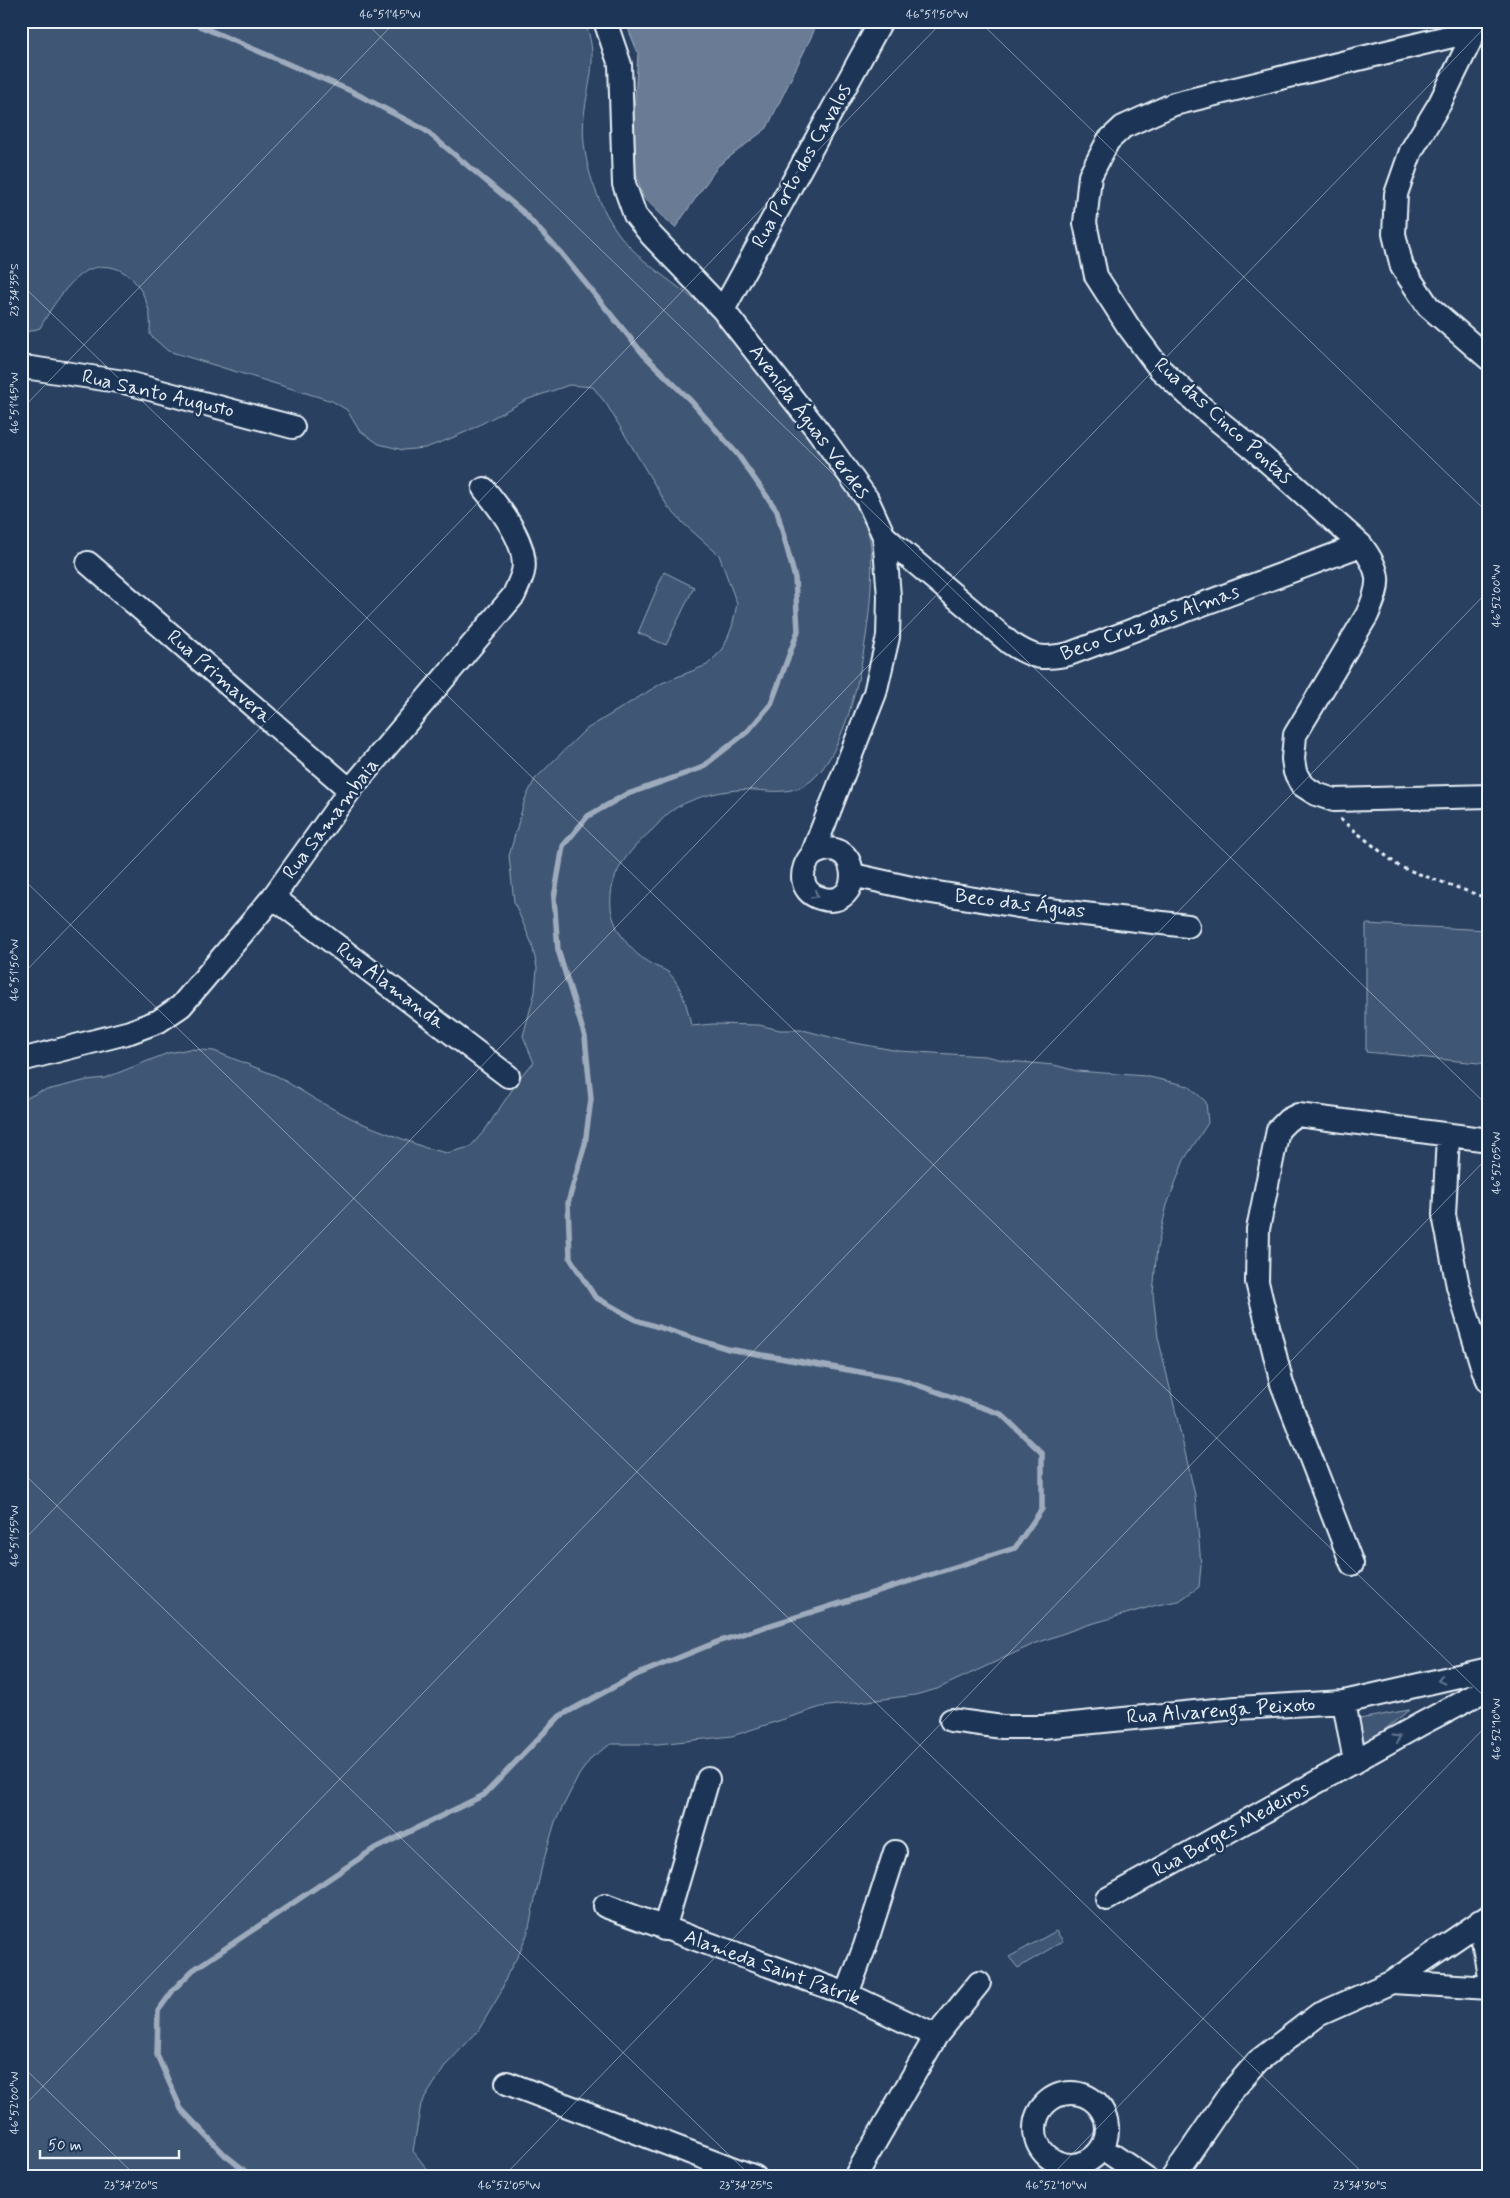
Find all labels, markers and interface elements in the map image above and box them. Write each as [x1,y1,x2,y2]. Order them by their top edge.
text: 46°51'45"W [359,7,421,23]
text: 46°51'50"W [906,7,968,23]
street label: Rua Porto dos Cavalos [746,79,858,253]
text: 23°34'35"S [7,263,23,317]
street label: Avenida Águas Verdes [742,339,876,505]
street label: Rua das Cinco Pontas [1148,352,1298,491]
street label: Rua Santo Augusto [79,363,237,425]
text: 46°51'45"W [7,372,23,434]
text: 46°52'00"W [1489,565,1505,627]
street label: Beco Cruz das Almas [1057,578,1243,668]
street label: Rua Primavera [161,624,278,731]
street label: Rua Samambaia [277,753,385,885]
street label: Beco das Águas [953,883,1087,925]
one-way arrow [810,889,819,899]
street label: Rua Alamanda [330,936,451,1036]
text: 46°51'50"W [7,939,23,1001]
text: 46°52'05"W [1489,1132,1505,1194]
text: 46°51'55"W [7,1505,23,1567]
one-way arrow [1437,1674,1446,1685]
street label: Rua Alvarenga Peixoto [1126,1691,1316,1733]
text: 46°52'10"W [1489,1698,1505,1760]
one-way arrow [1392,1734,1401,1744]
street label: Rua Borges Medeiros [1148,1776,1315,1885]
street label: Alameda Saint Patrik [680,1923,864,2013]
text: 46°52'00"W [7,2072,23,2134]
scale bar [40,2128,179,2160]
text: 50 m [48,2136,82,2156]
text: 23°34'20"S [104,2178,158,2194]
text: 46°52'05"W [478,2178,540,2194]
text: 23°34'25"S [719,2178,773,2194]
text: 46°52'10"W [1025,2178,1087,2194]
text: 23°34'30"S [1333,2178,1387,2194]

